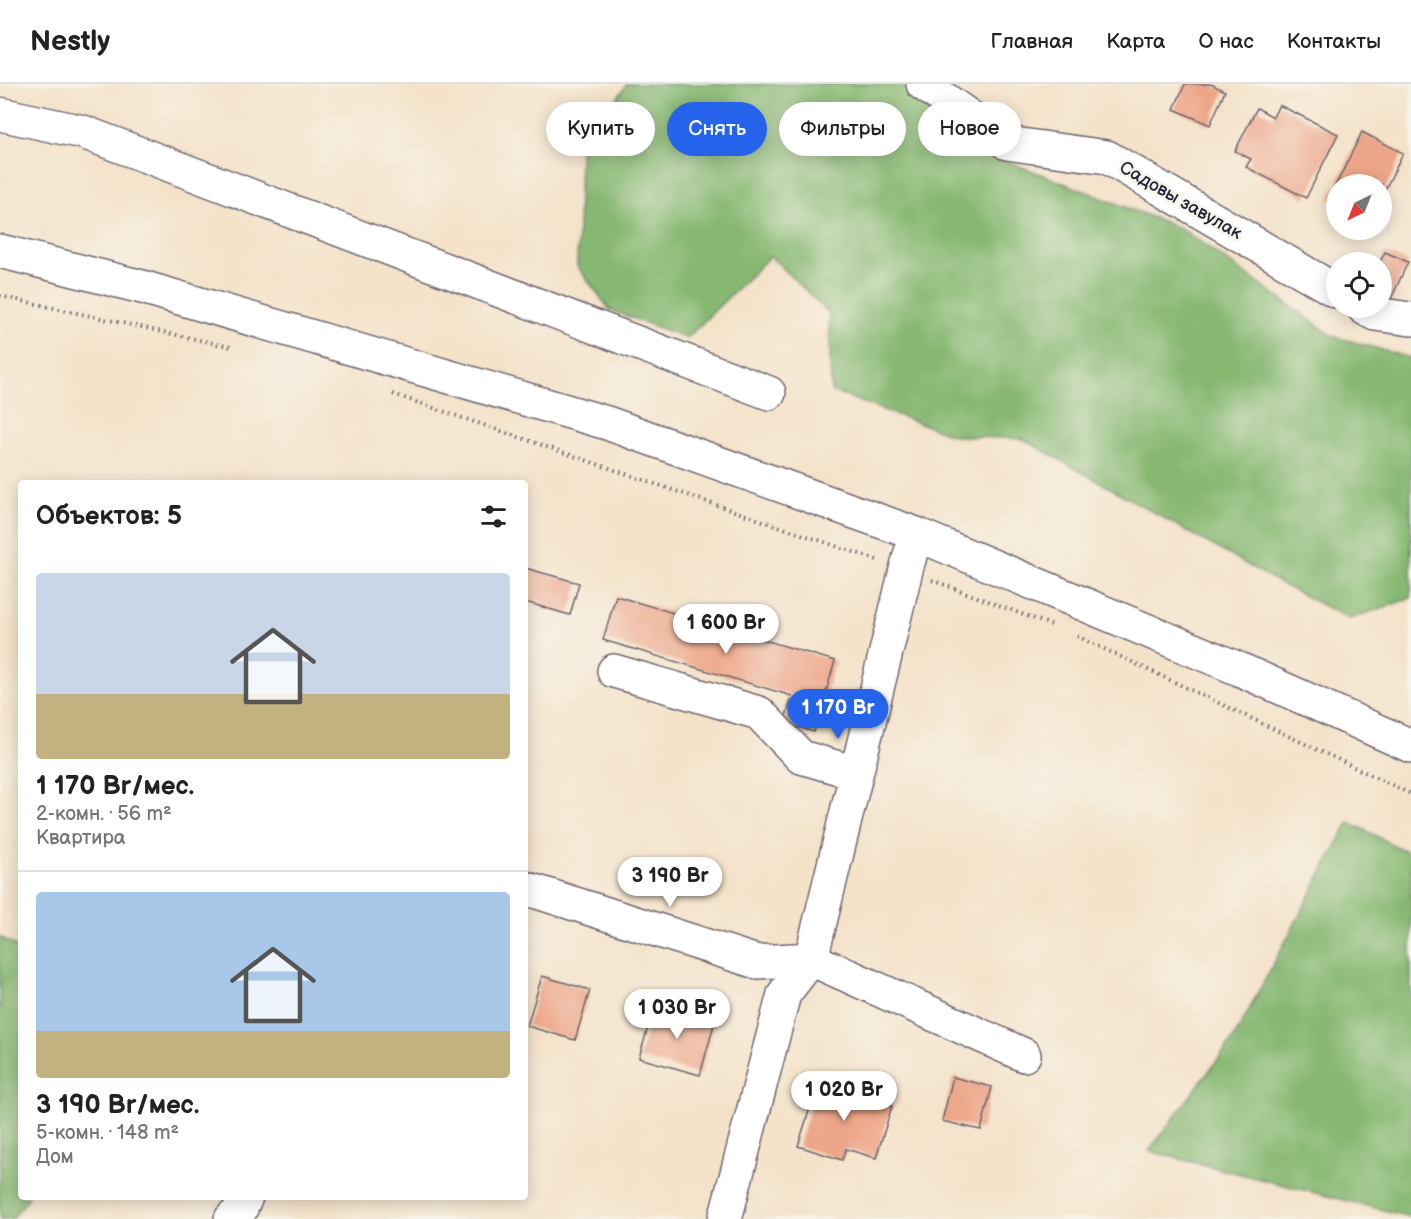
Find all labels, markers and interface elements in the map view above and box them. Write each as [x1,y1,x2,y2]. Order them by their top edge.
text: Nestly [30,25,110,58]
text: Главная [990,29,1073,54]
text: Карта [1106,29,1165,54]
text: О нас [1198,29,1254,54]
text: Контакты [1287,29,1381,54]
chip: Купить [546,102,655,156]
chip: Снять [667,102,767,156]
chip: Фильтры [779,102,906,156]
chip: Новое [918,102,1021,156]
street label: Садовы завулак [1116,157,1246,244]
north arrow [1326,174,1392,240]
map controls [1326,174,1392,318]
button: locate [1326,252,1392,318]
icon: filters [477,500,510,533]
text: Объектов: 5 [36,501,182,532]
pin: 1 600 Br [664,604,788,655]
text: 1 600 Br [687,611,765,635]
icon: home [219,612,327,720]
pin: 1 170 Br [776,689,900,740]
text: 1 170 Br [801,696,875,720]
text: 1 170 Br/мес. [36,771,194,802]
text: 2-комн. · 56 m² [36,802,172,826]
text: Квартира [36,826,126,850]
pin: 3 190 Br [608,857,732,908]
text: 3 190 Br [631,864,709,888]
icon: home [219,931,327,1039]
pin: 1 030 Br [615,989,739,1040]
text: 1 030 Br [638,996,716,1020]
pin: 1 020 Br [782,1071,906,1122]
text: 1 020 Br [805,1078,883,1102]
text: 3 190 Br/мес. [36,1090,199,1121]
text: 5-комн. · 148 m² [36,1121,179,1145]
text: Дом [36,1145,74,1169]

